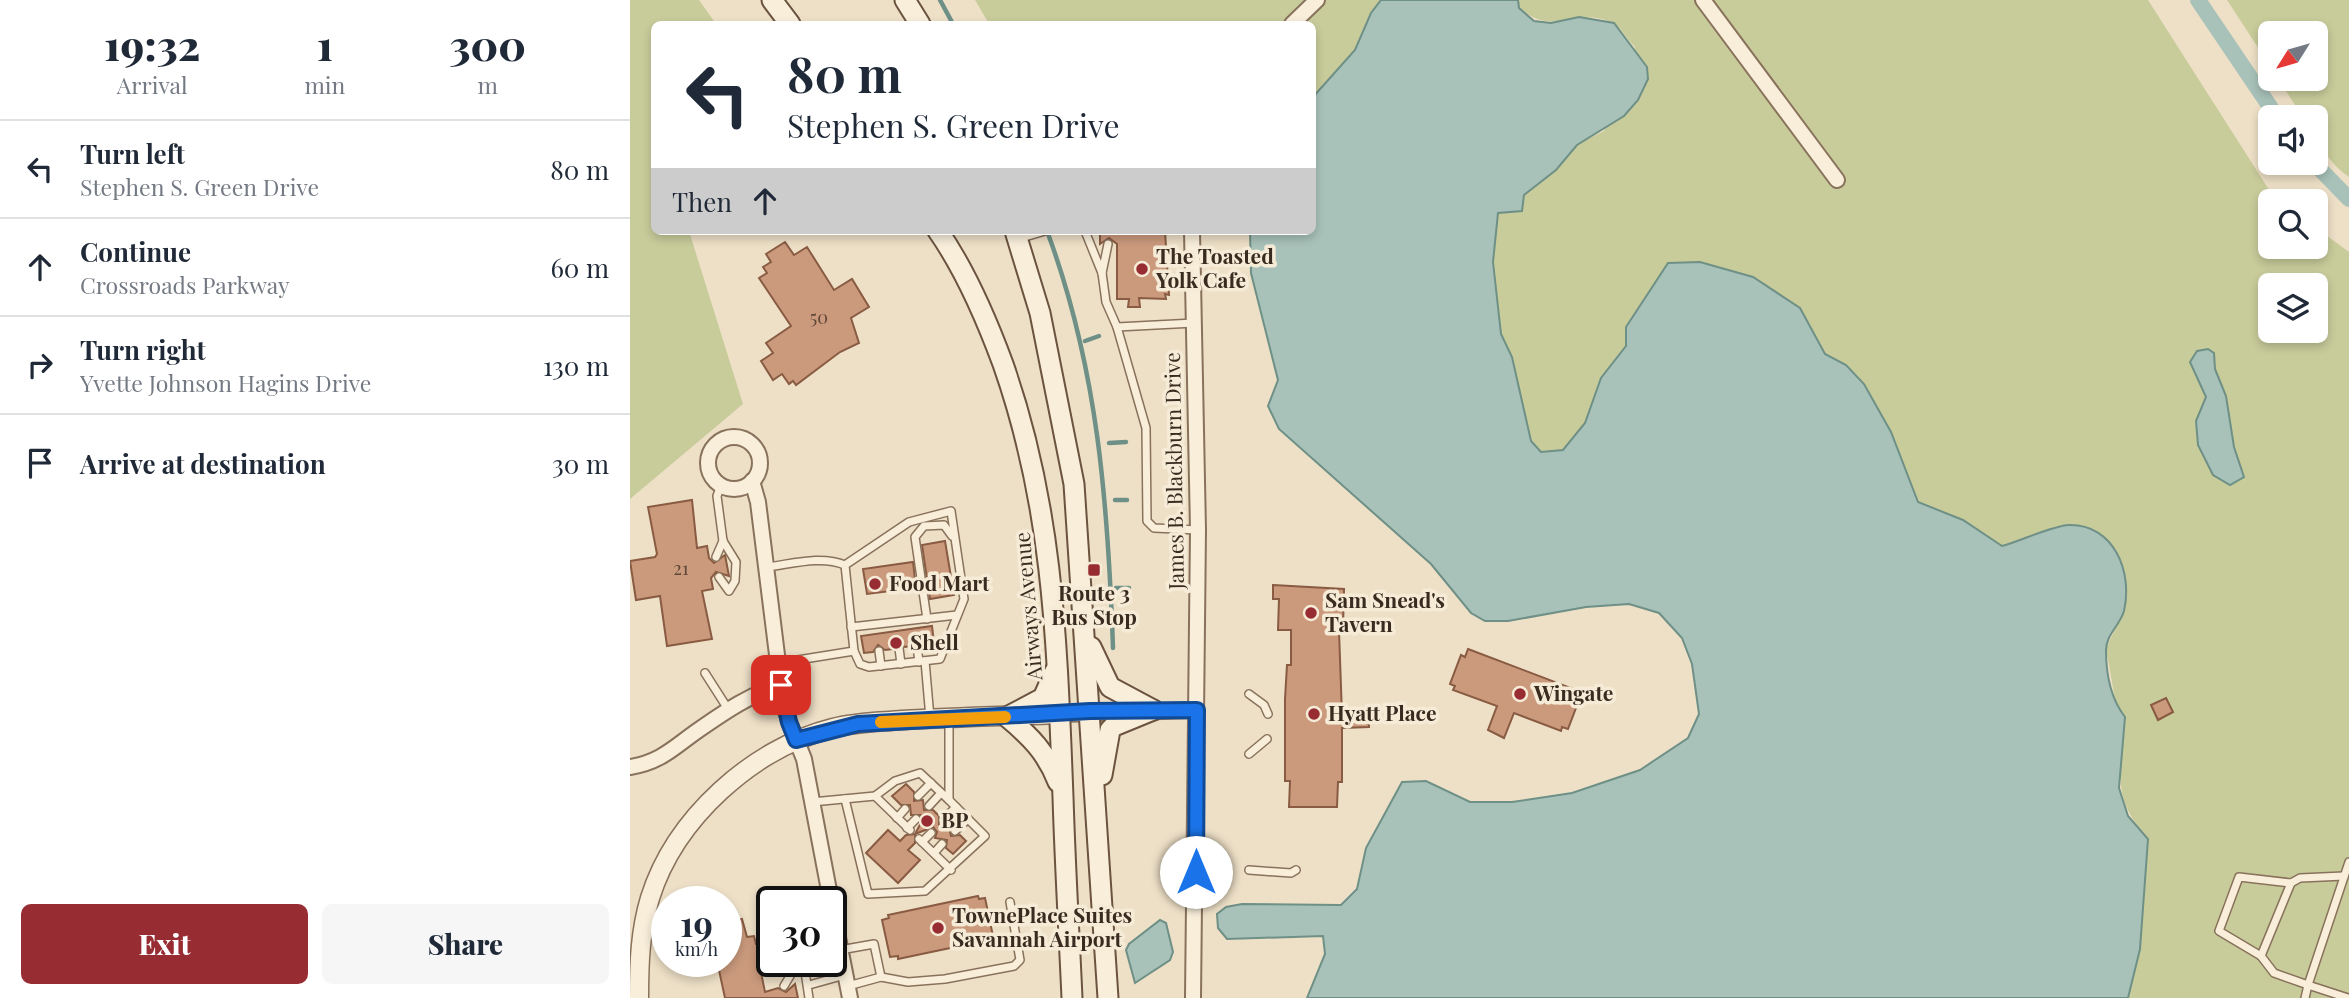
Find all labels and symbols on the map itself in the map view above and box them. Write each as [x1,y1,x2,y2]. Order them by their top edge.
north arrow [2258,21,2328,91]
place label: The Toasted Yolk Cafe [1155,241,1274,293]
marker: The Toasted Yolk Cafe [1134,261,1150,277]
house number: 50 [810,305,828,329]
street label: James B. Blackburn Drive [1157,352,1189,591]
street label: Airways Avenue [1007,531,1048,682]
house number: 21 [673,556,689,580]
marker: Route 3 Bus Stop [1086,562,1102,578]
place label: Food Mart [889,568,990,596]
marker: Food Mart [867,576,883,592]
place label: Route 3 Bus Stop [1051,578,1137,630]
place label: Sam Snead's Tavern [1325,585,1445,637]
marker: Sam Snead's Tavern [1303,605,1319,621]
place label: Shell [910,627,959,655]
marker: Shell [888,635,904,651]
pin [751,655,811,715]
place label: Wingate [1533,678,1613,706]
marker: Wingate [1512,686,1528,702]
place label: Hyatt Place [1328,698,1437,726]
marker: Hyatt Place [1306,706,1322,722]
place label: BP [941,805,969,833]
marker: BP [919,813,935,829]
position arrow [1159,835,1233,909]
speed limit sign: 30 [756,886,847,977]
place label: TownePlace Suites Savannah Airport [952,900,1132,952]
marker: TownePlace Suites Savannah Airport [930,920,946,936]

